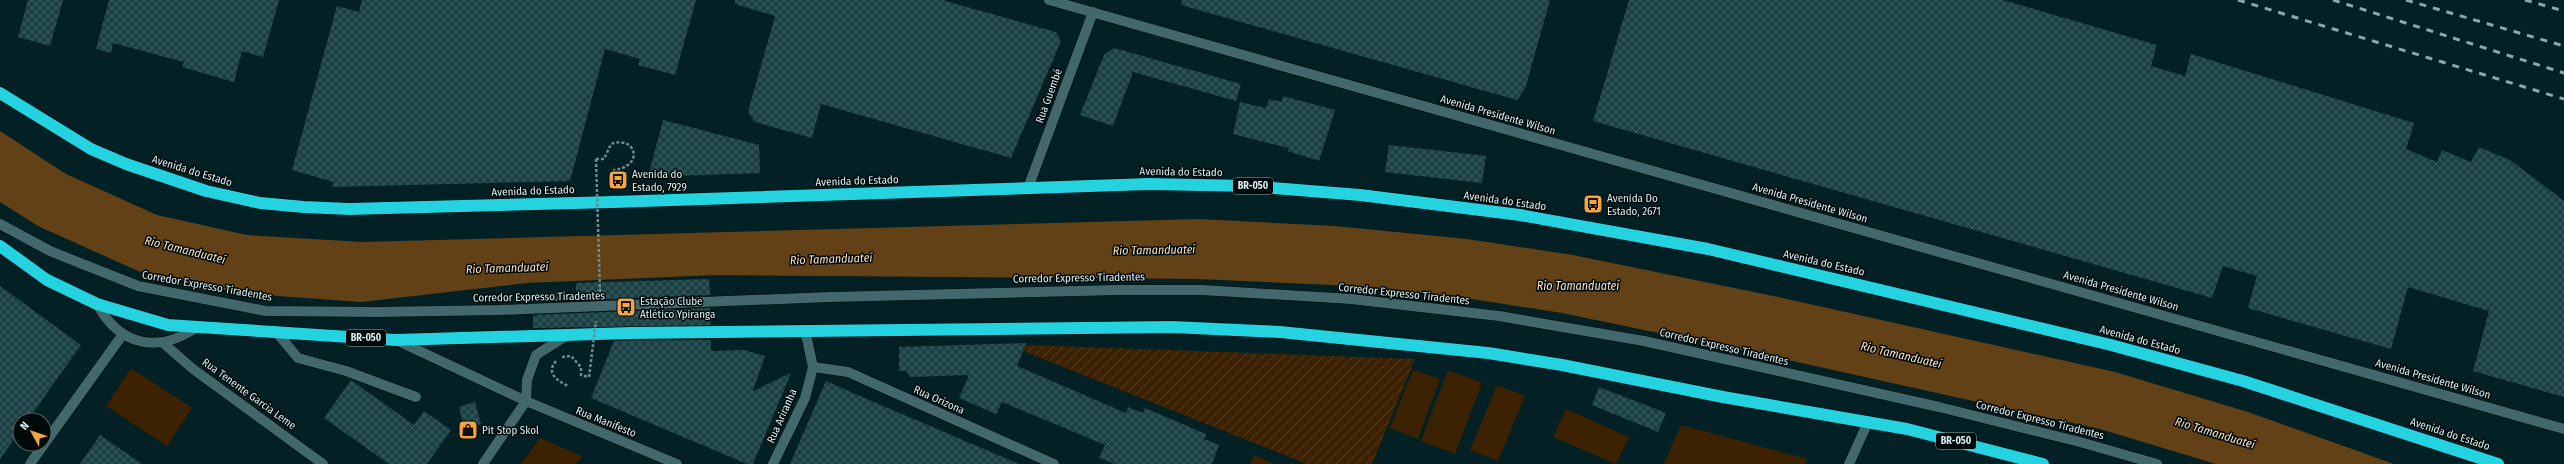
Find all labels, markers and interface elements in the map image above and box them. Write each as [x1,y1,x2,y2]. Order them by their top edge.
street label: Rua Guembé [1033,67,1065,125]
street label: Avenida Presidente Wilson [1439,92,1557,138]
street label: Avenida do Estado [150,153,234,189]
street label: Avenida do Estado [1139,165,1223,179]
place label: Avenida do Estado, 7929 [632,168,687,194]
bus stop icon: Avenida do Estado, 7929 [607,169,629,191]
street label: Avenida do Estado [815,173,899,189]
road number: BR-050 [1233,178,1273,194]
street label: Avenida Presidente Wilson [1751,180,1869,226]
street label: Avenida do Estado [491,183,575,199]
street label: Avenida do Estado [1463,189,1547,213]
place label: Avenida Do Estado, 2671 [1607,192,1661,218]
bus stop icon: Avenida Do Estado, 2671 [1582,193,1604,215]
water label: Rio Tamanduateí [143,233,228,267]
water label: Rio Tamanduateí [1113,242,1196,258]
street label: Avenida do Estado [1782,247,1866,279]
water label: Rio Tamanduateí [789,251,873,267]
water label: Rio Tamanduateí [465,260,549,276]
street label: Corredor Expresso Tiradentes [141,268,273,304]
street label: Avenida Presidente Wilson [2062,268,2180,314]
street label: Corredor Expresso Tiradentes [1013,270,1145,286]
water label: Rio Tamanduateí [1537,279,1620,293]
street label: Corredor Expresso Tiradentes [1338,281,1471,307]
street label: Corredor Expresso Tiradentes [473,289,605,305]
place label: Estação Clube Atlético Ypiranga [640,295,715,321]
bus stop icon: Estação Clube Atlético Ypiranga [615,296,637,318]
street label: Avenida do Estado [2098,323,2182,357]
street label: Corredor Expresso Tiradentes [1658,326,1790,368]
road number: BR-050 [346,330,386,346]
water label: Rio Tamanduateí [1859,339,1944,371]
street label: Rua Tenente Garcia Leme [200,356,298,432]
street label: Avenida Presidente Wilson [2374,356,2492,402]
street label: Rua Orizona [911,383,967,417]
street label: Rua Ariranha [764,387,800,445]
street label: Corredor Expresso Tiradentes [1974,398,2106,442]
street label: Rua Manifesto [574,404,638,440]
north arrow [12,412,52,452]
water label: Rio Tamanduateí [2173,414,2257,452]
street label: Avenida do Estado [2408,415,2492,453]
text: N [18,419,32,433]
shop icon: Pit Stop Skol [457,419,479,441]
place label: Pit Stop Skol [482,424,539,437]
road number: BR-050 [1936,433,1976,449]

